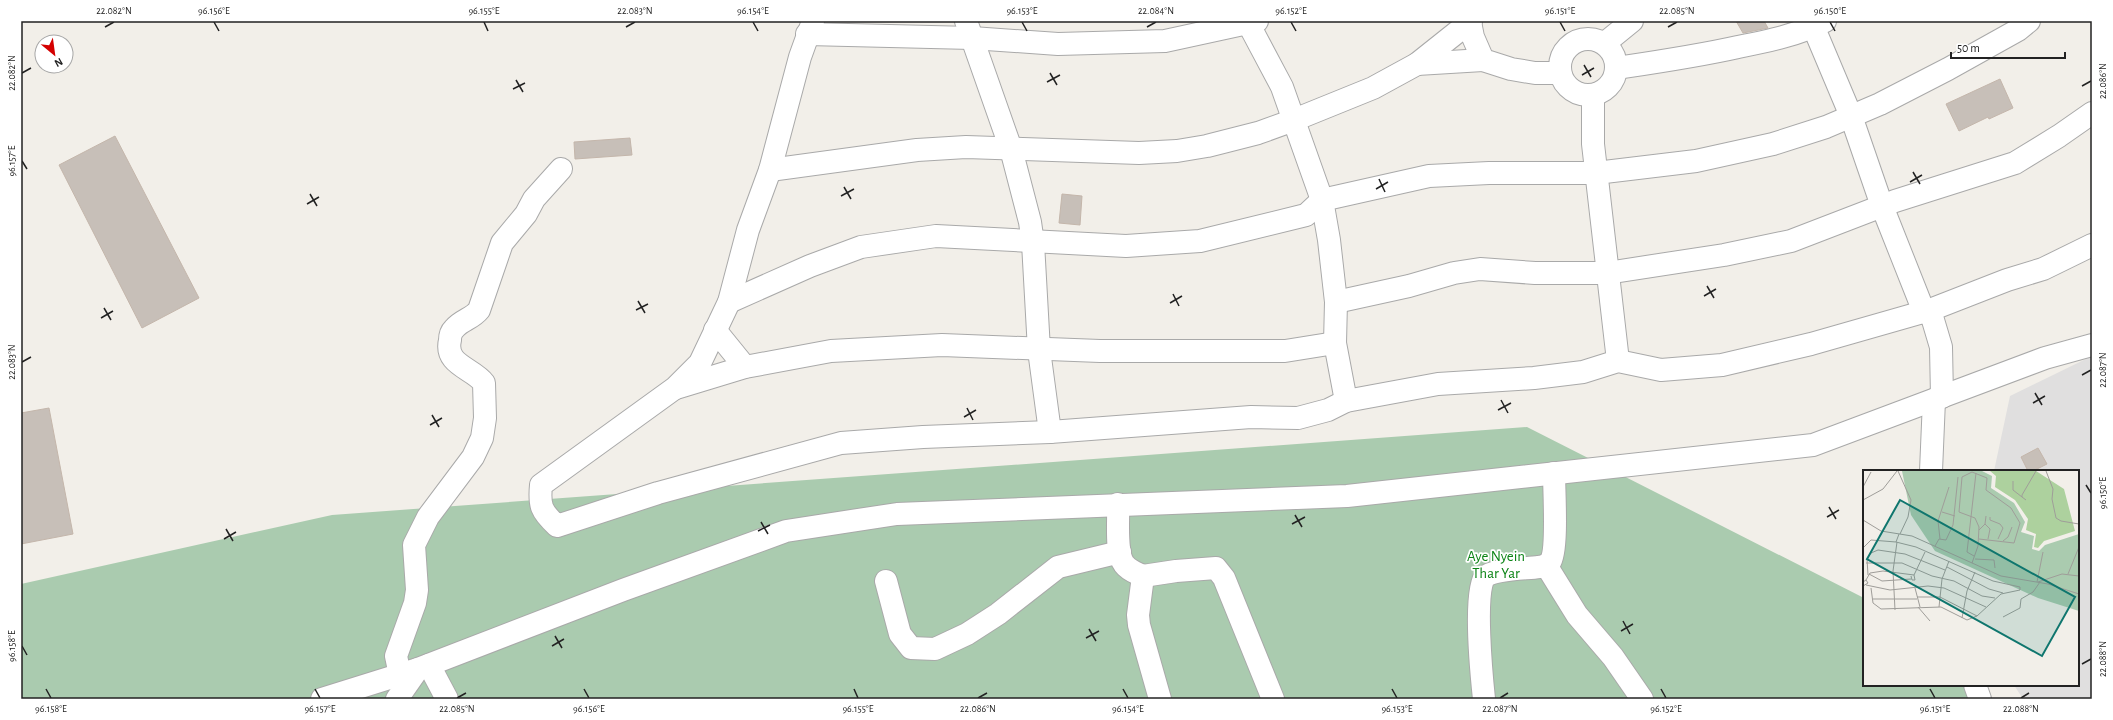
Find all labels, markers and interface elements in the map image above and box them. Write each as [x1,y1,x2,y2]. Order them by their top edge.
text: 22.082°N [96,6,132,16]
text: 96.156°E [198,6,230,16]
text: 96.155°E [468,6,500,16]
text: 22.083°N [617,6,653,16]
text: 96.154°E [737,6,769,16]
text: 96.153°E [1006,6,1038,16]
text: 22.084°N [1138,6,1174,16]
text: 96.152°E [1275,6,1307,16]
text: 96.151°E [1545,6,1575,16]
text: 22.085°N [1659,6,1695,16]
text: 96.150°E [1814,6,1846,16]
north arrow [34,34,74,74]
scale bar [1951,34,2065,60]
text: 50 m [1957,42,1980,54]
text: 22.082°N [7,55,17,91]
text: N [53,56,65,69]
text: 22.086°N [2098,63,2108,99]
text: 96.157°E [7,145,17,177]
text: 22.083°N [7,344,17,380]
text: 22.087°N [2098,352,2108,388]
inset map [1863,470,2079,686]
text: 96.150°E [2098,477,2108,509]
park label: Aye Nyein Thar Yar [1467,549,1525,581]
text: 96.158°E [7,630,17,662]
text: 22.088°N [2098,641,2108,677]
text: 96.158°E [35,704,67,714]
text: 96.157°E [304,704,336,714]
text: 22.085°N [439,704,475,714]
text: 96.156°E [573,704,605,714]
text: 96.155°E [842,704,874,714]
text: 22.086°N [960,704,996,714]
text: 96.154°E [1112,704,1144,714]
text: 96.153°E [1381,704,1413,714]
text: 22.087°N [1482,704,1518,714]
text: 96.152°E [1650,704,1682,714]
text: 96.151°E [1920,704,1950,714]
text: 22.088°N [2003,704,2039,714]

